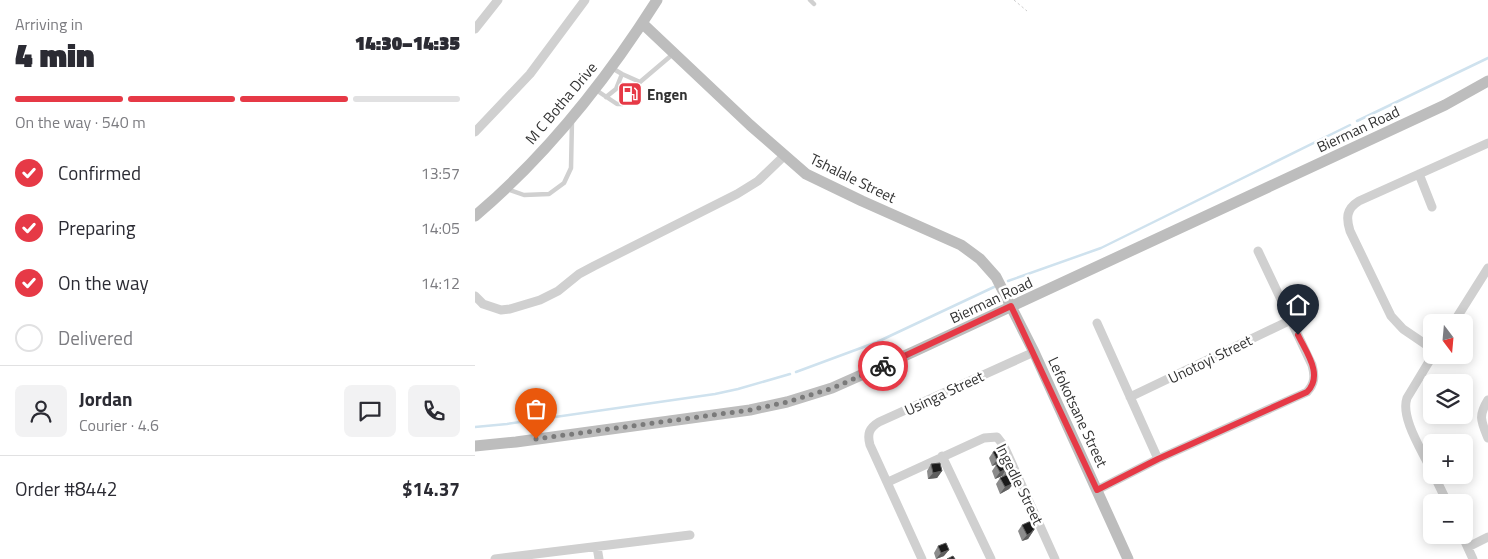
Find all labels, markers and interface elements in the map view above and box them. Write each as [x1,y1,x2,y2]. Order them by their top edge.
text: Arriving in [15,12,83,36]
text: 14:30–14:35 [355,28,460,57]
text: 4 min [15,31,95,79]
street label: M C Botha Drive [520,57,602,149]
fuel station icon: Engen [617,81,643,107]
place label: Engen [647,83,688,106]
street label: Bierman Road [1313,100,1403,158]
text: On the way · 540 m [15,110,146,134]
street label: Tshalale Street [806,147,901,209]
text: Confirmed [58,158,141,187]
icon: check [15,159,43,187]
text: 13:57 [421,161,460,185]
text: Preparing [58,213,135,242]
icon: check [15,214,43,242]
text: 14:05 [421,216,460,240]
text: On the way [58,268,149,297]
icon: check [15,269,43,297]
text: 14:12 [421,271,460,295]
street label: Bierman Road [946,271,1036,329]
pin [1277,284,1319,335]
icon: home [1284,291,1312,319]
north arrow [1423,314,1473,364]
map controls [1423,314,1473,544]
text: Delivered [58,323,133,352]
street label: Unotoyi Street [1164,328,1257,389]
courier [858,341,908,391]
icon: bike [869,352,897,380]
street label: Lefokotsane Street [1042,353,1114,472]
street label: Usinga Street [901,364,988,421]
button: layers [1423,374,1473,424]
text: Jordan [79,384,132,413]
button: person [15,385,67,437]
button: chat [344,385,396,437]
button: phone [408,385,460,437]
pin [515,388,557,439]
icon: bag [522,395,550,423]
text: Courier · 4.6 [79,413,159,437]
button: + [1423,434,1473,484]
street label: Ingedle Street [990,439,1050,529]
text: Order #8442 [15,474,117,503]
text: $14.37 [402,474,460,503]
button: − [1423,494,1473,544]

